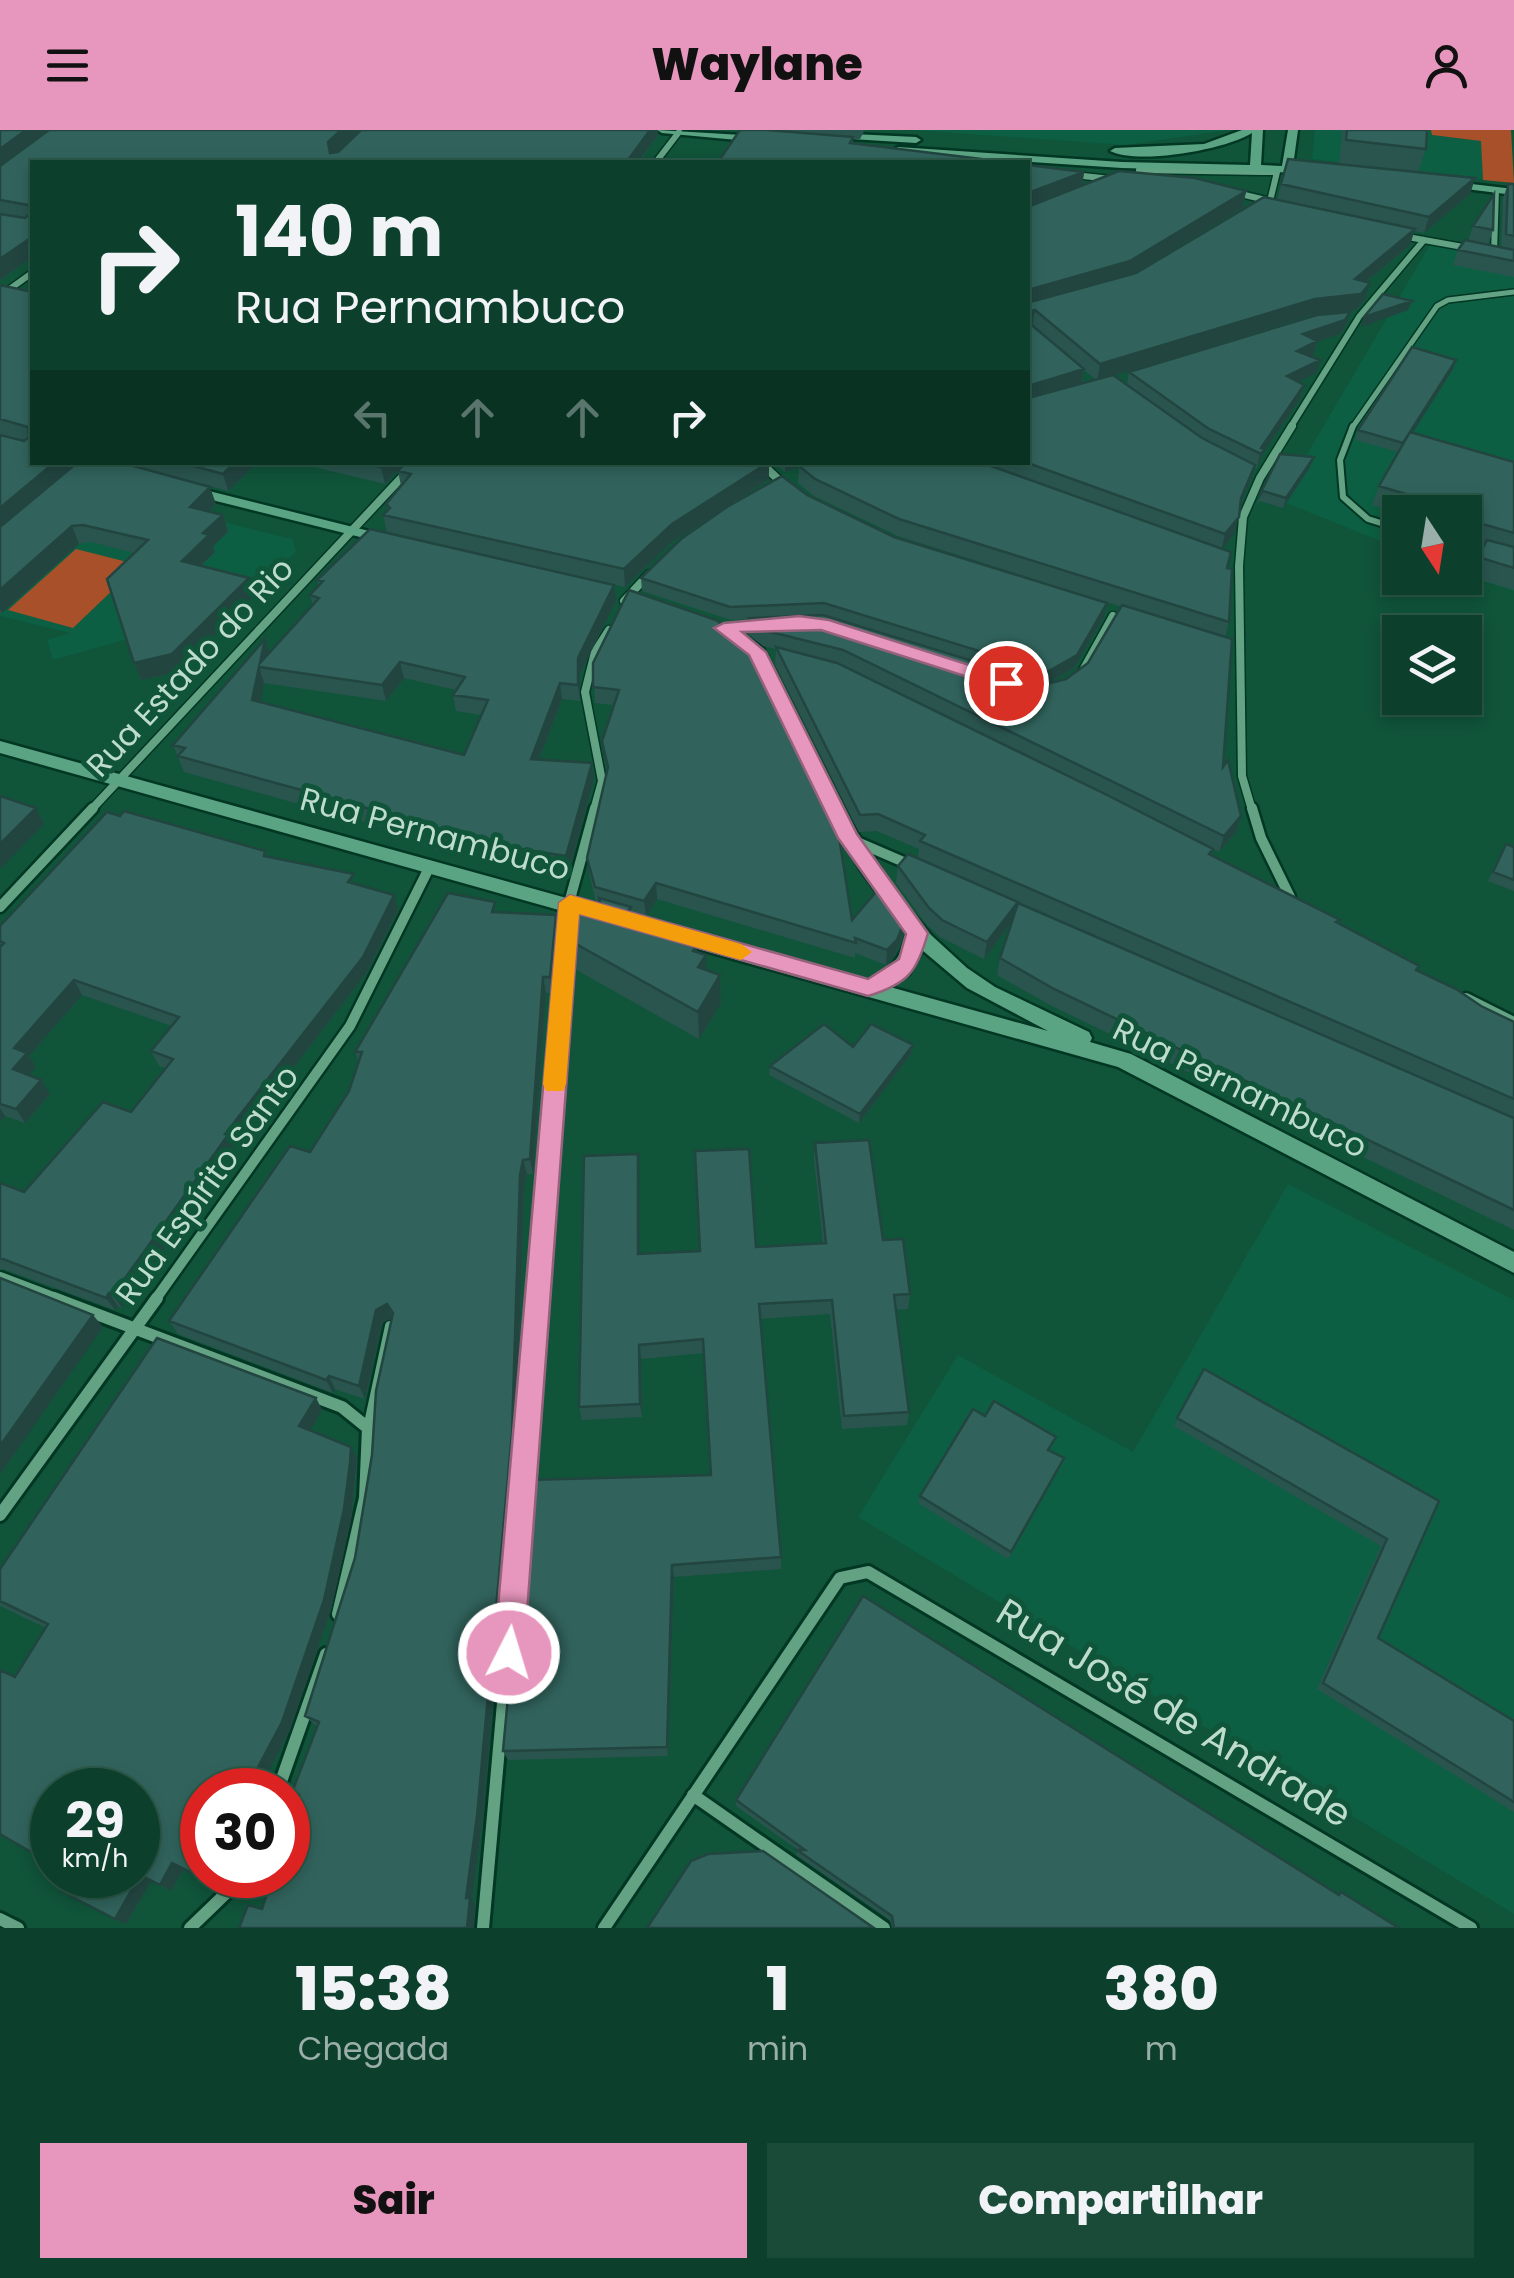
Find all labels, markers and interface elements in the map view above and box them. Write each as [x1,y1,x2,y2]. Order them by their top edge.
text: Waylane [651,33,863,96]
icon: menu [40,38,95,93]
icon: person [1419,38,1474,93]
text: 140 m [235,182,443,281]
icon: right [70,200,200,330]
text: Rua Pernambuco [235,276,625,339]
icon: left [345,390,400,445]
icon: ahead [450,390,505,445]
icon: ahead [555,390,610,445]
icon: right [660,390,715,445]
north arrow [1382,495,1482,595]
map controls [1382,495,1482,715]
street label: Rua Estado do Rio [76,547,303,786]
button: layers [1382,615,1482,715]
pin [964,641,1049,726]
icon: arrive [979,656,1034,711]
street label: Rua Pernambuco [295,776,575,891]
street label: Rua Pernambuco [1106,1007,1375,1169]
street label: Rua Espírito Santo [104,1056,309,1314]
street label: Rua José de Andrade [987,1585,1362,1840]
position arrow [457,1601,561,1705]
speed limit sign: 30 [180,1768,310,1898]
text: 29 [65,1785,125,1856]
text: km/h [62,1841,128,1876]
text: 15:38 [295,1947,452,2031]
text: 1 [766,1947,789,2031]
text: 380 [1104,1947,1219,2031]
text: Chegada [298,2026,449,2071]
text: min [747,2026,808,2071]
text: m [1145,2026,1178,2071]
button: Sair [40,2143,747,2258]
button: Compartilhar [767,2143,1474,2258]

